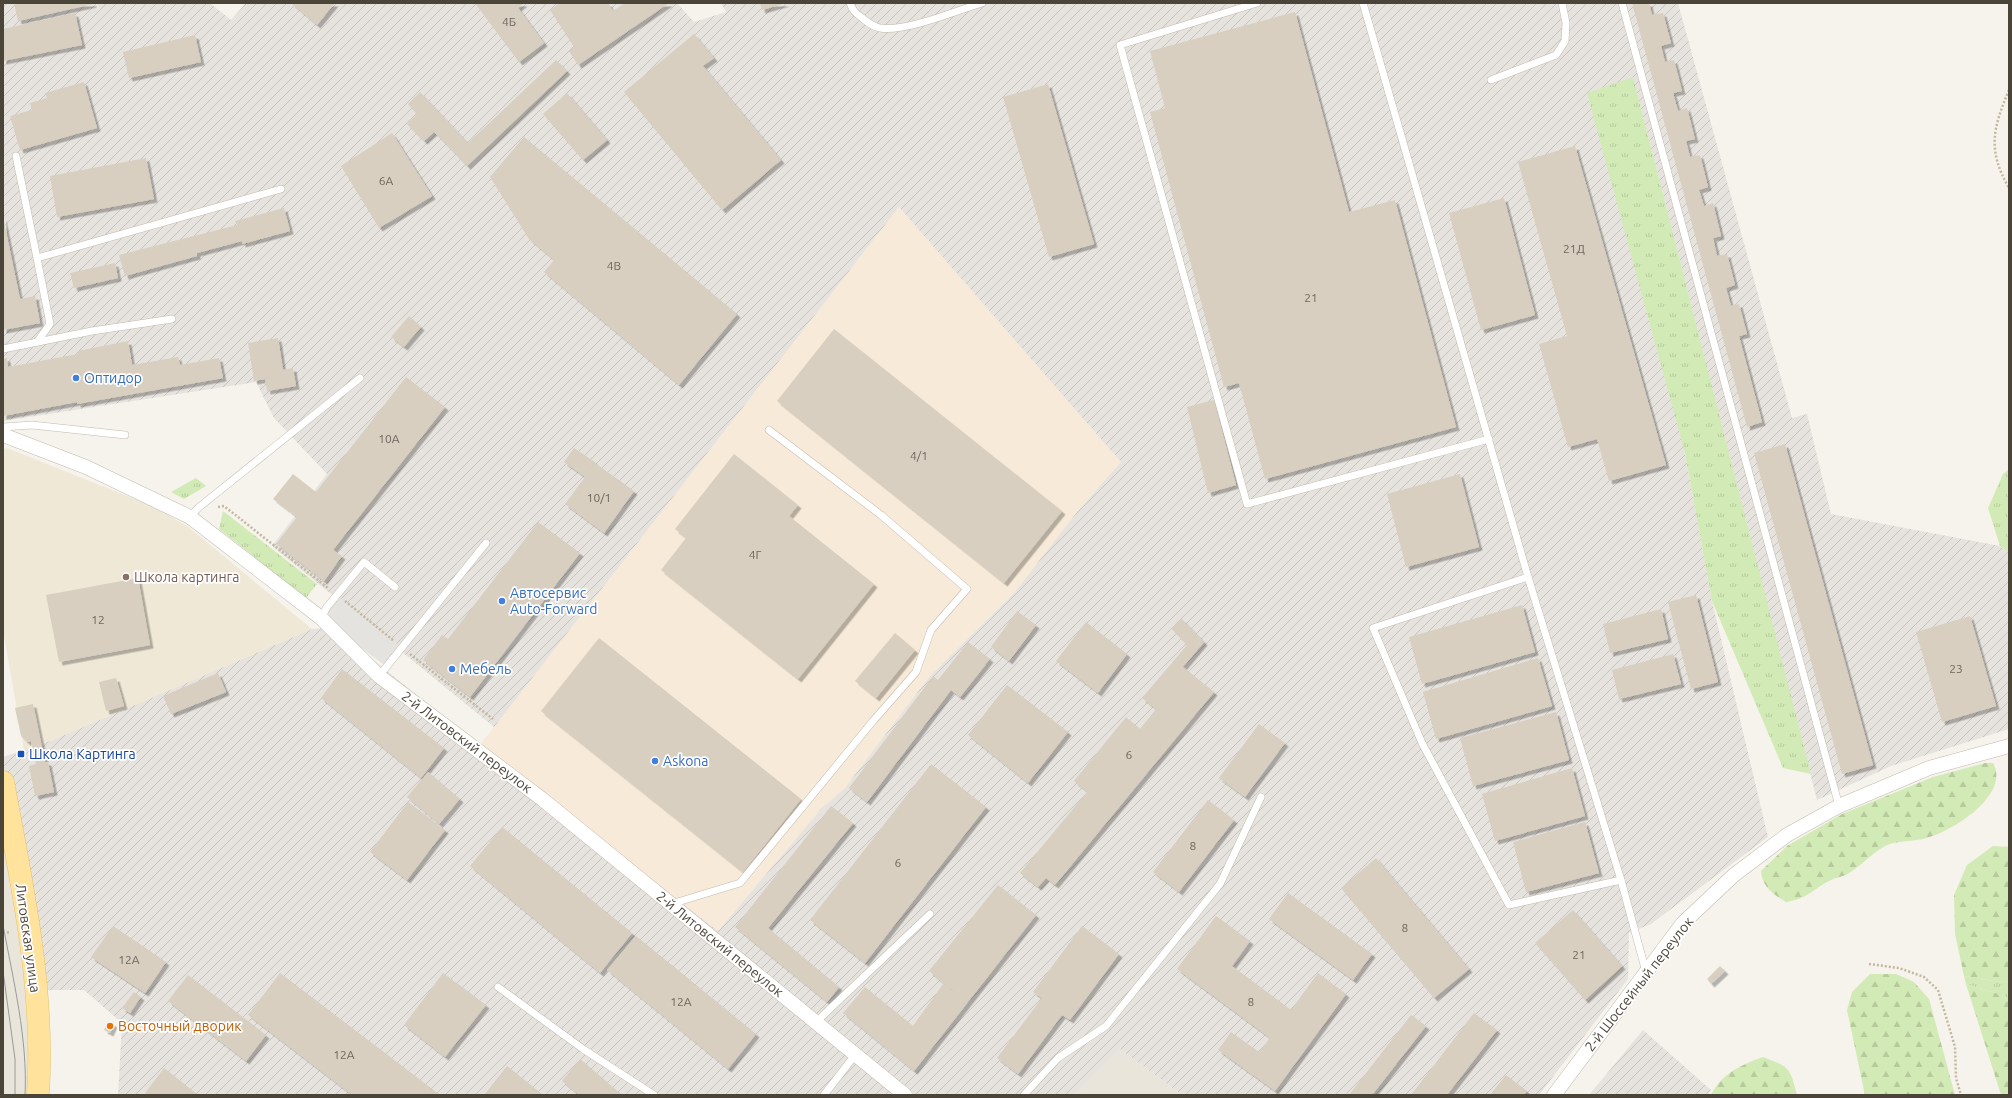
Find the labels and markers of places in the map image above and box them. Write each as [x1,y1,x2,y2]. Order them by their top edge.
place label: Оптидор [84,370,142,386]
marker: Оптидор [71,373,81,383]
place label: Школа картинга [134,569,239,585]
marker: Школа картинга [121,572,131,582]
place label: Автосервис Auto-Forward [510,585,597,617]
marker: Автосервис Auto-Forward [497,596,507,606]
place label: Мебель [460,661,511,677]
marker: Мебель [447,664,457,674]
place label: Школа Картинга [29,746,136,762]
marker: Школа Картинга [16,749,26,759]
place label: Askona [663,753,709,769]
marker: Askona [650,756,660,766]
place label: Восточный дворик [118,1018,241,1034]
marker: Восточный дворик [105,1021,115,1031]

